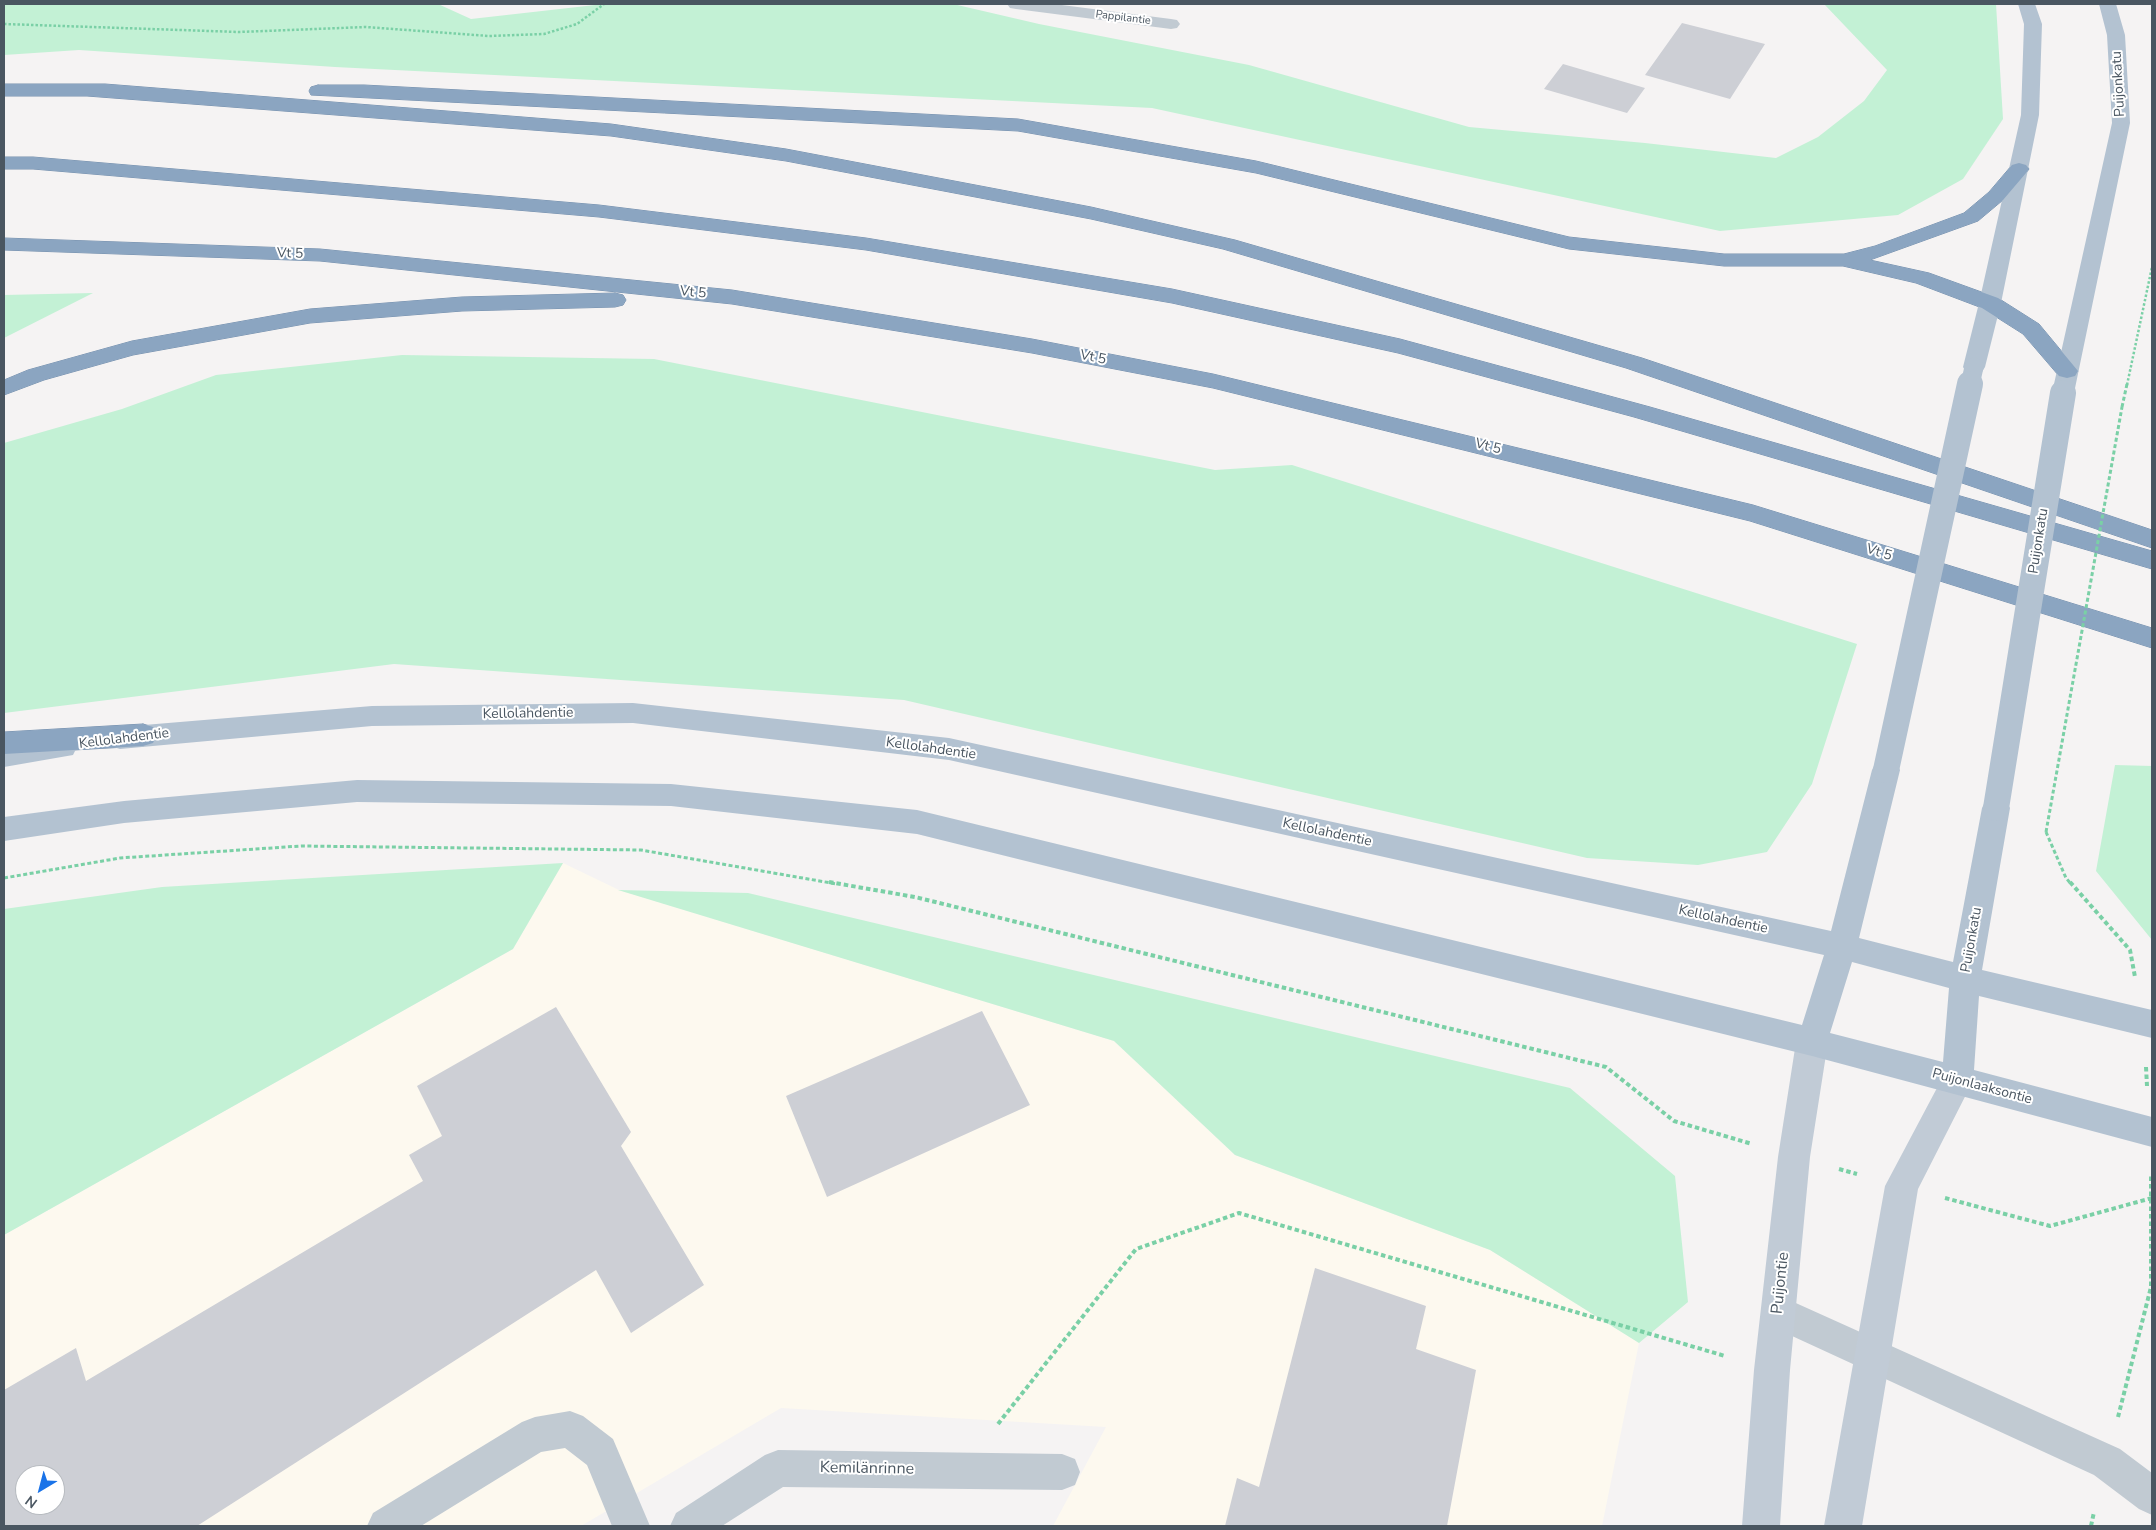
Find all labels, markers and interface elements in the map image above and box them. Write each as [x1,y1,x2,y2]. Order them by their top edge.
street label: Pappilantie [1095,8,1151,28]
street label: Puijonkatu [2109,51,2129,117]
street label: Vt 5 [277,245,303,263]
street label: Vt 5 [679,283,707,303]
street label: Vt 5 [1078,347,1108,369]
street label: Vt 5 [1473,436,1503,458]
street label: Puijonkatu [2026,507,2052,575]
street label: Vt 5 [1864,541,1894,565]
street label: Kellolahdentie [483,705,573,723]
street label: Kellolahdentie [78,725,170,753]
street label: Kellolahdentie [885,734,977,764]
street label: Kellolahdentie [1281,815,1373,851]
street label: Kellolahdentie [1677,902,1769,938]
street label: Puijonkatu [1958,906,1986,974]
street label: Puijonlaaksontie [1930,1066,2034,1108]
street label: Puijontie [1768,1251,1794,1315]
street label: Kemilänrinne [820,1459,914,1479]
north arrow [15,1465,65,1515]
text: N [21,1491,41,1512]

